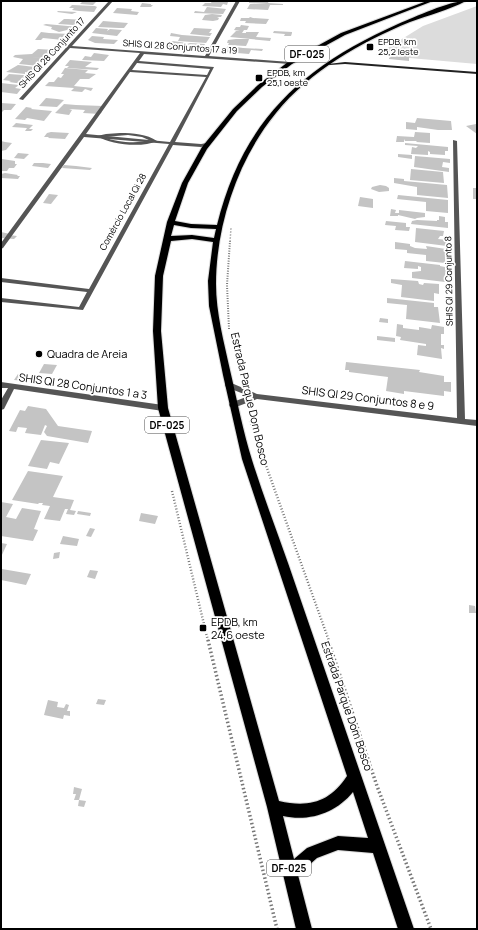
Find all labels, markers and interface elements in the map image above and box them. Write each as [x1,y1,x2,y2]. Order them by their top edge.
street label: SHIS QI 28 Conjunto 17 [15,14,88,91]
place label: EPDB, km 25,2 leste [378,35,418,58]
street label: SHIS QI 28 Conjuntos 17 a 19 [122,36,238,57]
marker: EPDB, km 25,2 leste [365,42,375,52]
road number: DF-025 [285,46,329,62]
place label: EPDB, km 25,1 oeste [267,66,308,89]
marker: EPDB, km 25,1 oeste [254,73,264,83]
street label: Comércio Local Qi 28 [96,171,149,253]
street label: SHIS QI 29 Conjunto 8 [441,236,456,326]
street label: Estrada Parque Dom Bosco [228,331,273,467]
place label: Quadra de Areia [47,346,127,361]
marker: Quadra de Areia [34,349,44,359]
street label: SHIS QI 28 Conjuntos 1 a 3 [18,369,148,402]
street label: SHIS QI 29 Conjuntos 8 e 9 [301,382,435,413]
road number: DF-025 [145,417,189,433]
place label: EPDB, km 24,6 oeste [211,614,265,642]
marker: EPDB, km 24,6 oeste [198,623,208,633]
street label: Estrada Parque Dom Bosco [318,639,377,773]
road number: DF-025 [267,860,311,876]

